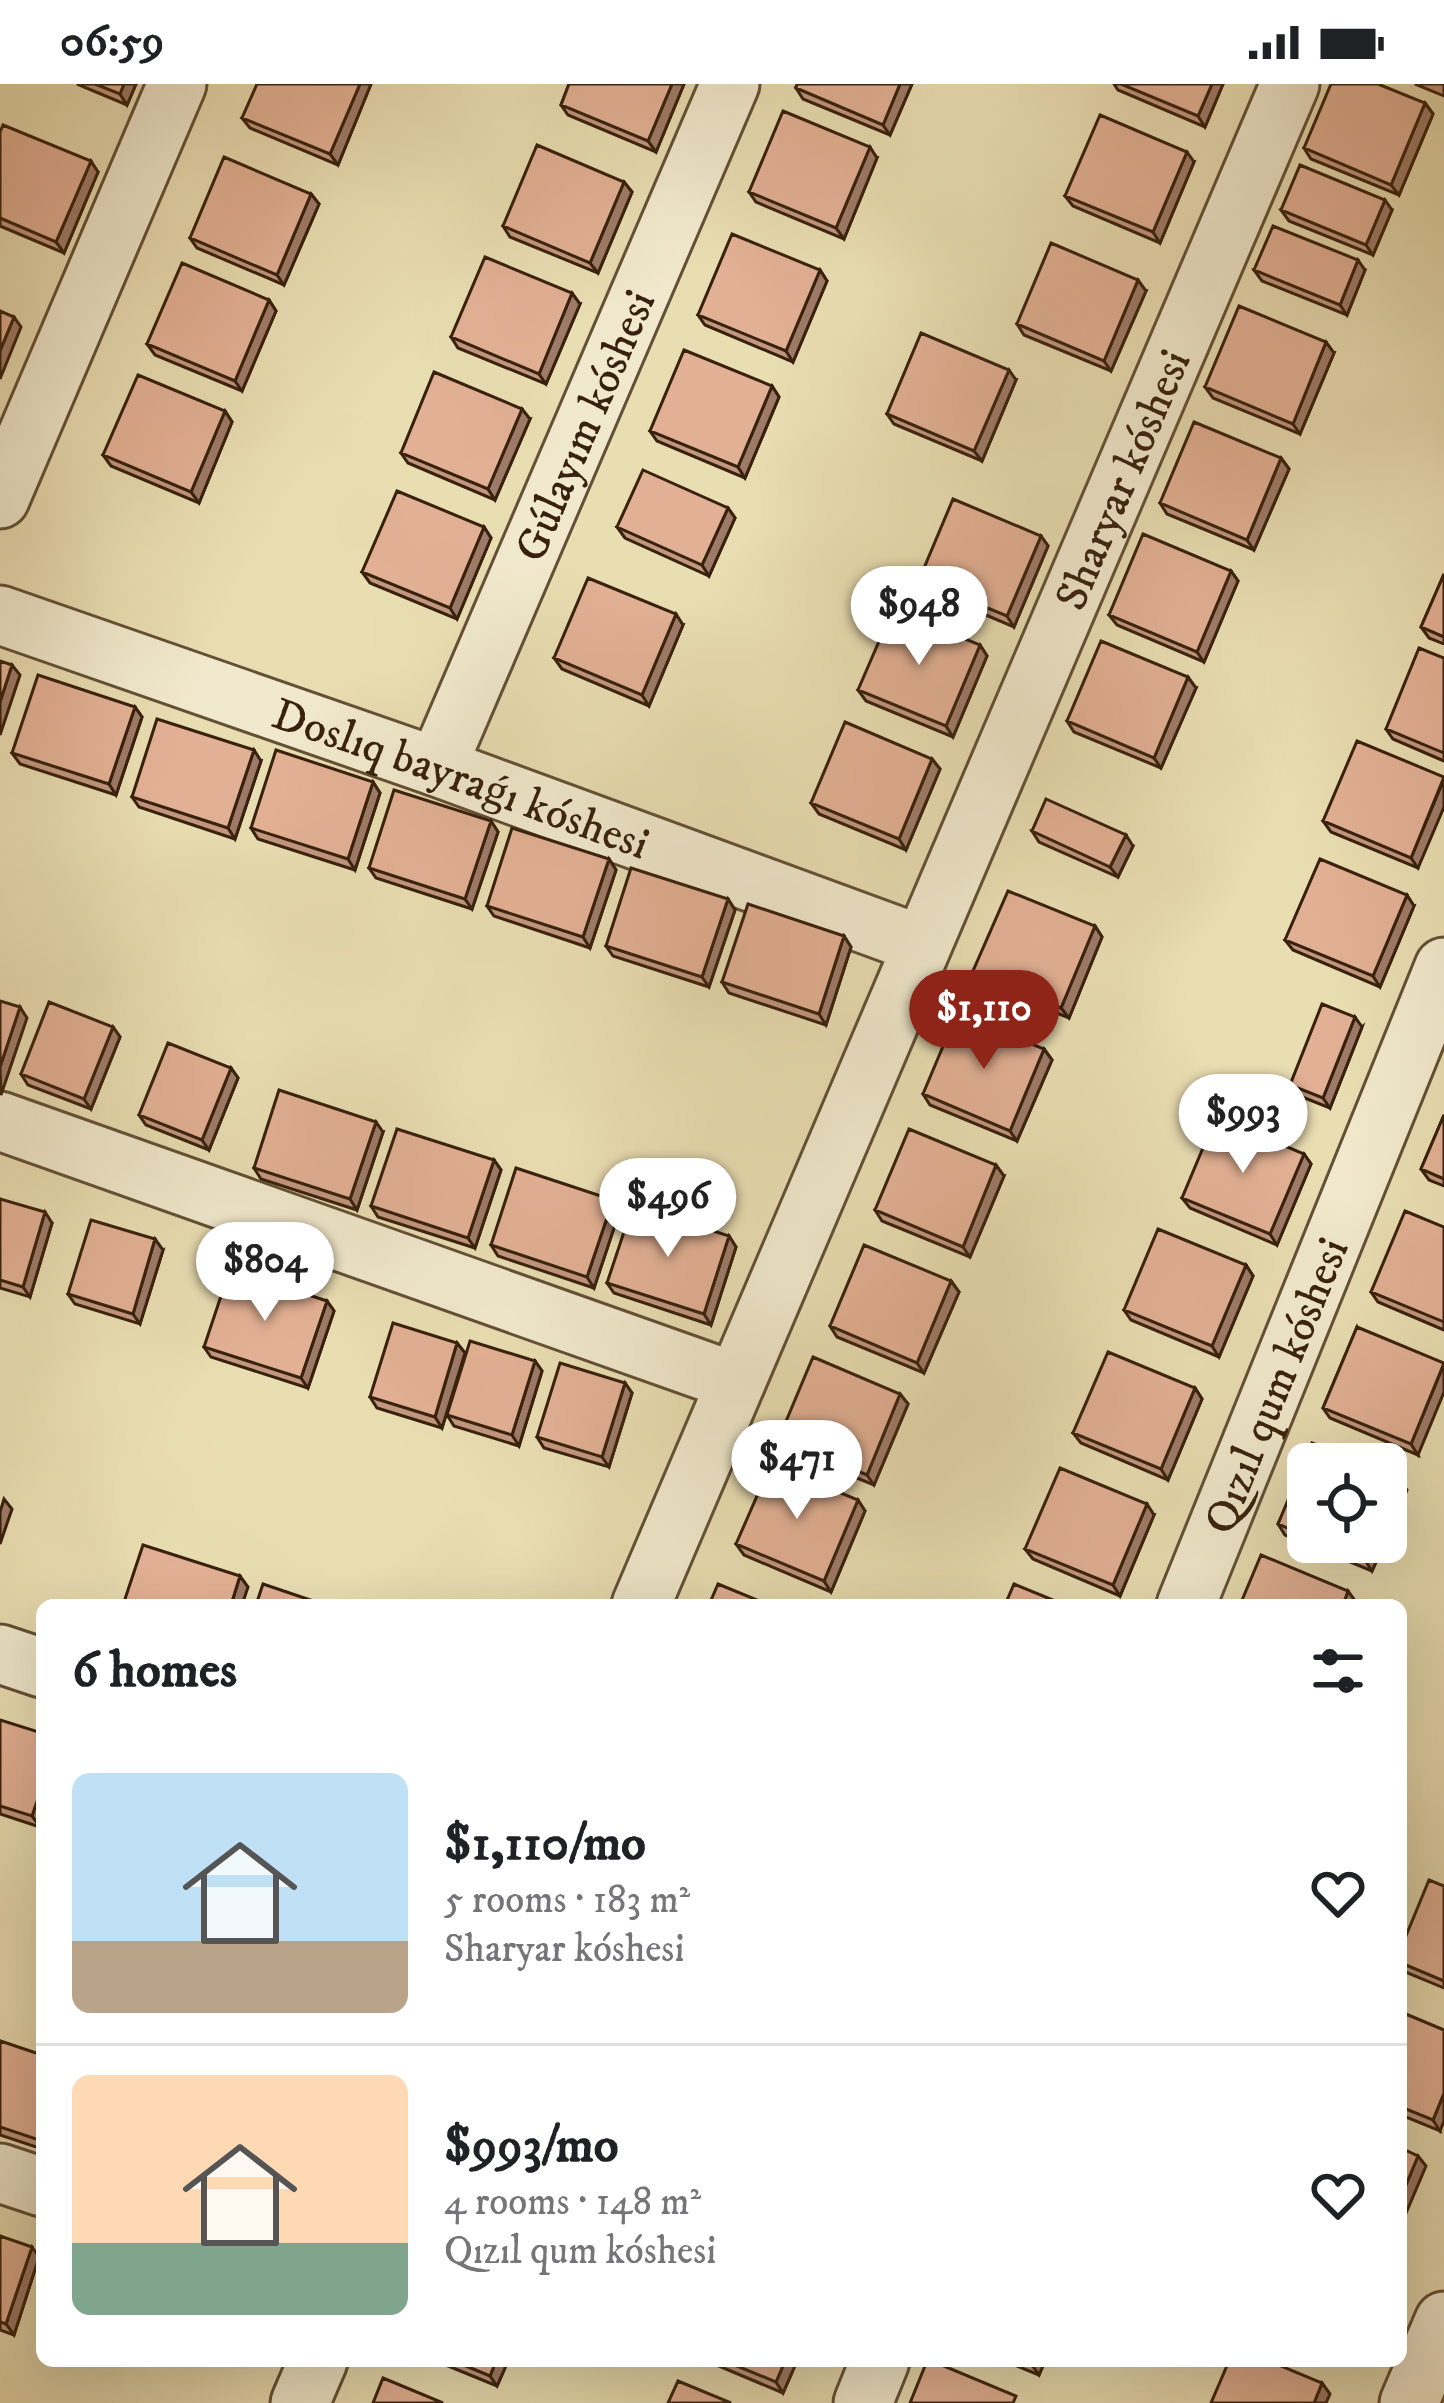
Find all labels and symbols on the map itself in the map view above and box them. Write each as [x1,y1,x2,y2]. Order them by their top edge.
street label: Gúlayım kóshesi [504,282,669,570]
street label: Sharyar kóshesi [1044,342,1204,619]
pin: $948 [848,566,990,668]
street label: Doslıq bayraǵı kóshesi [265,687,656,873]
pin: $1,110 [886,970,1082,1072]
pin: $993 [1172,1074,1314,1176]
pin: $496 [597,1158,739,1260]
pin: $804 [194,1222,336,1324]
street label: Qızıl qum kóshesi [1193,1230,1363,1543]
pin: $471 [726,1420,868,1522]

